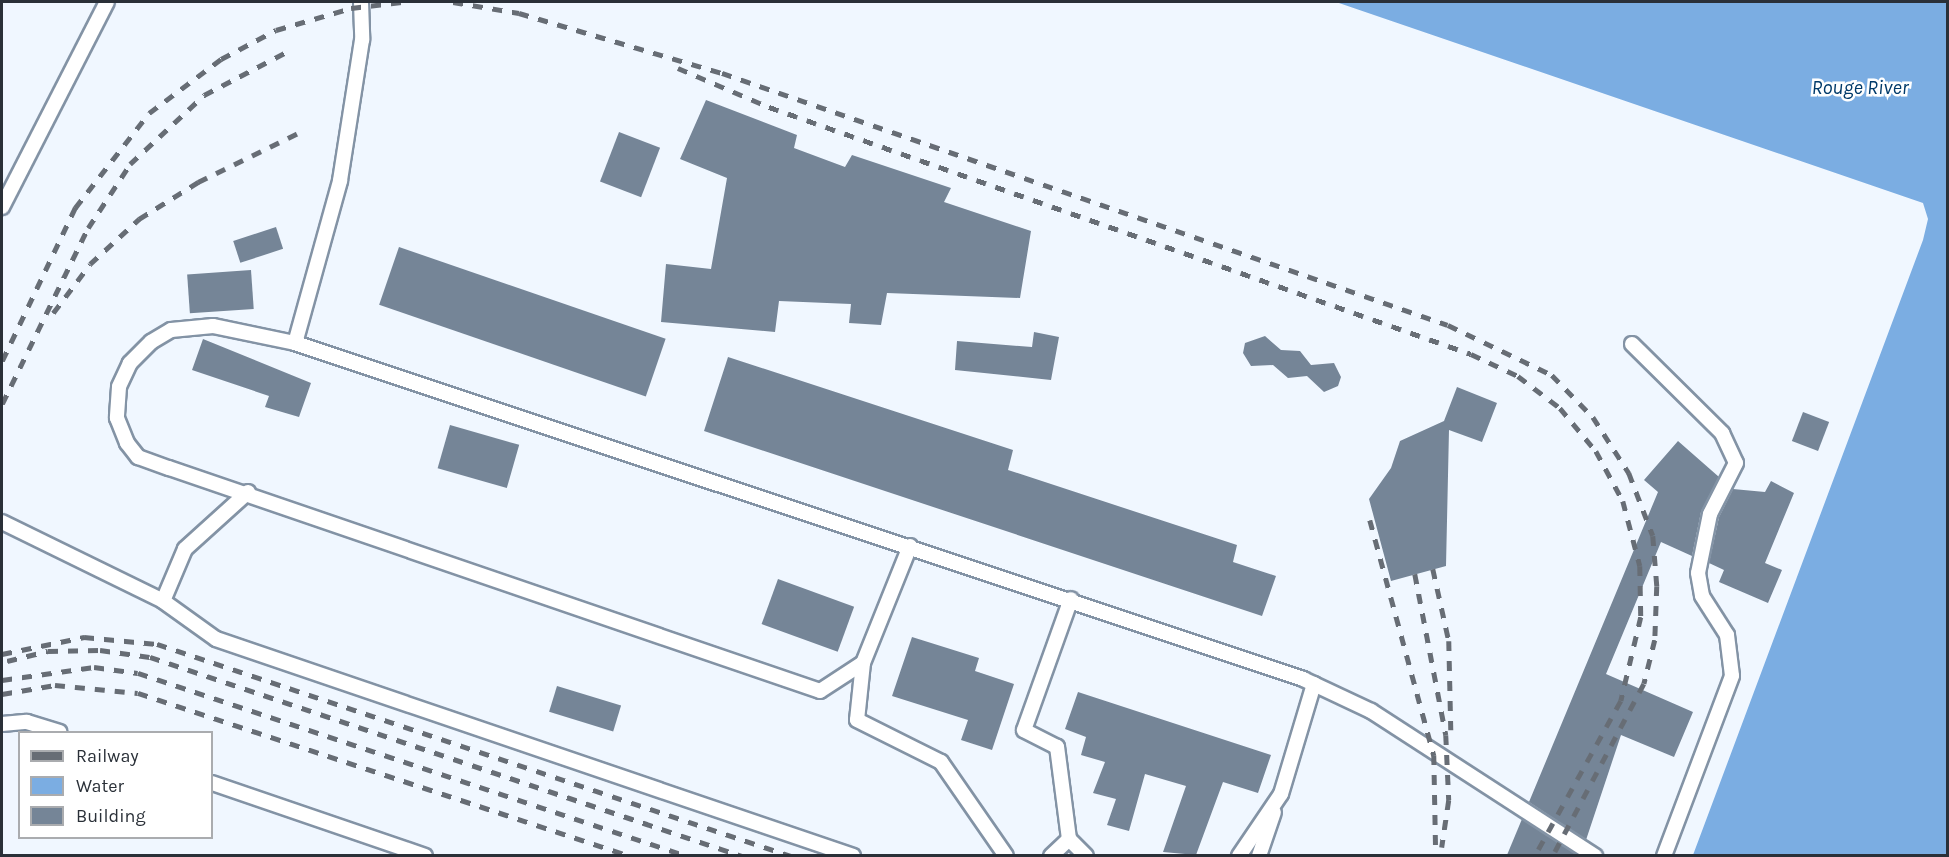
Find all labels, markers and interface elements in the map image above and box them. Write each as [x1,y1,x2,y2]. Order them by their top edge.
water label: Rouge River [1811,75,1909,99]
legend [18,731,213,839]
text: Railway [76,745,139,767]
text: Water [76,775,124,797]
text: Building [76,805,146,827]

